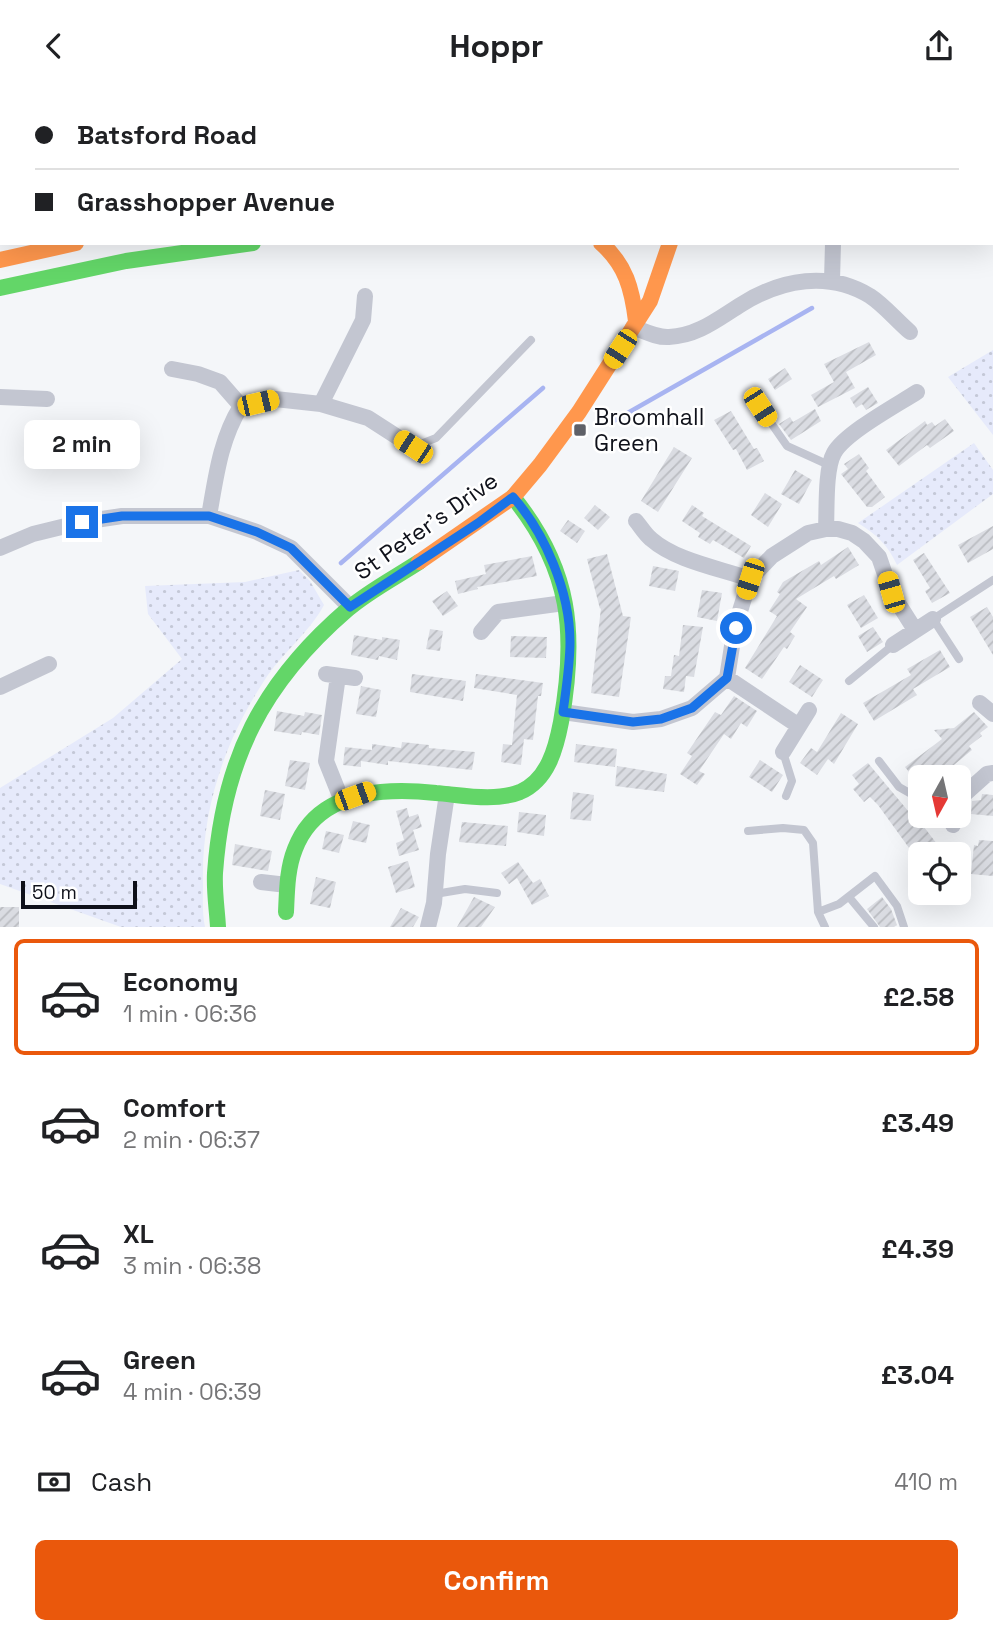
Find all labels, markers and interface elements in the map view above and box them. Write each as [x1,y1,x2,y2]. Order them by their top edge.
text: Hoppr [449,26,544,66]
icon: back [35,27,73,65]
icon: share [920,27,958,65]
text: Batsford Road [77,118,257,152]
text: Grasshopper Avenue [77,185,335,219]
car [600,326,641,372]
car [740,384,781,430]
car [236,388,281,418]
place label: Broomhall Green [594,402,704,458]
callout: 2 min [24,421,140,469]
marker: Broomhall Green [572,422,588,438]
car [390,427,437,467]
text: 2 min [52,429,112,459]
street label: St Peter's Drive [348,465,504,587]
route end [66,506,98,538]
car [734,556,767,602]
car [876,569,907,615]
route start [720,612,752,644]
north arrow [908,765,971,828]
map controls [908,765,971,905]
car [332,779,379,813]
button: locate [908,842,971,905]
scale bar [21,878,136,910]
text: 50 m [32,880,77,905]
text: Economy [123,965,239,999]
icon: car [39,966,102,1029]
text: £2.58 [883,980,954,1014]
text: 1 min · 06:36 [123,999,257,1029]
text: Comfort [123,1091,226,1125]
icon: car [39,1092,102,1155]
text: £3.49 [881,1106,954,1140]
text: 2 min · 06:37 [123,1125,260,1155]
text: XL [123,1217,154,1251]
icon: car [39,1218,102,1281]
text: £4.39 [881,1232,954,1266]
text: 3 min · 06:38 [123,1251,261,1281]
text: Green [123,1343,196,1377]
icon: car [39,1344,102,1407]
text: £3.04 [881,1358,954,1392]
text: 4 min · 06:39 [123,1377,262,1407]
icon: cash [35,1463,73,1501]
text: Cash [91,1465,152,1499]
text: 410 m [894,1467,958,1497]
button: Confirm [35,1540,958,1620]

